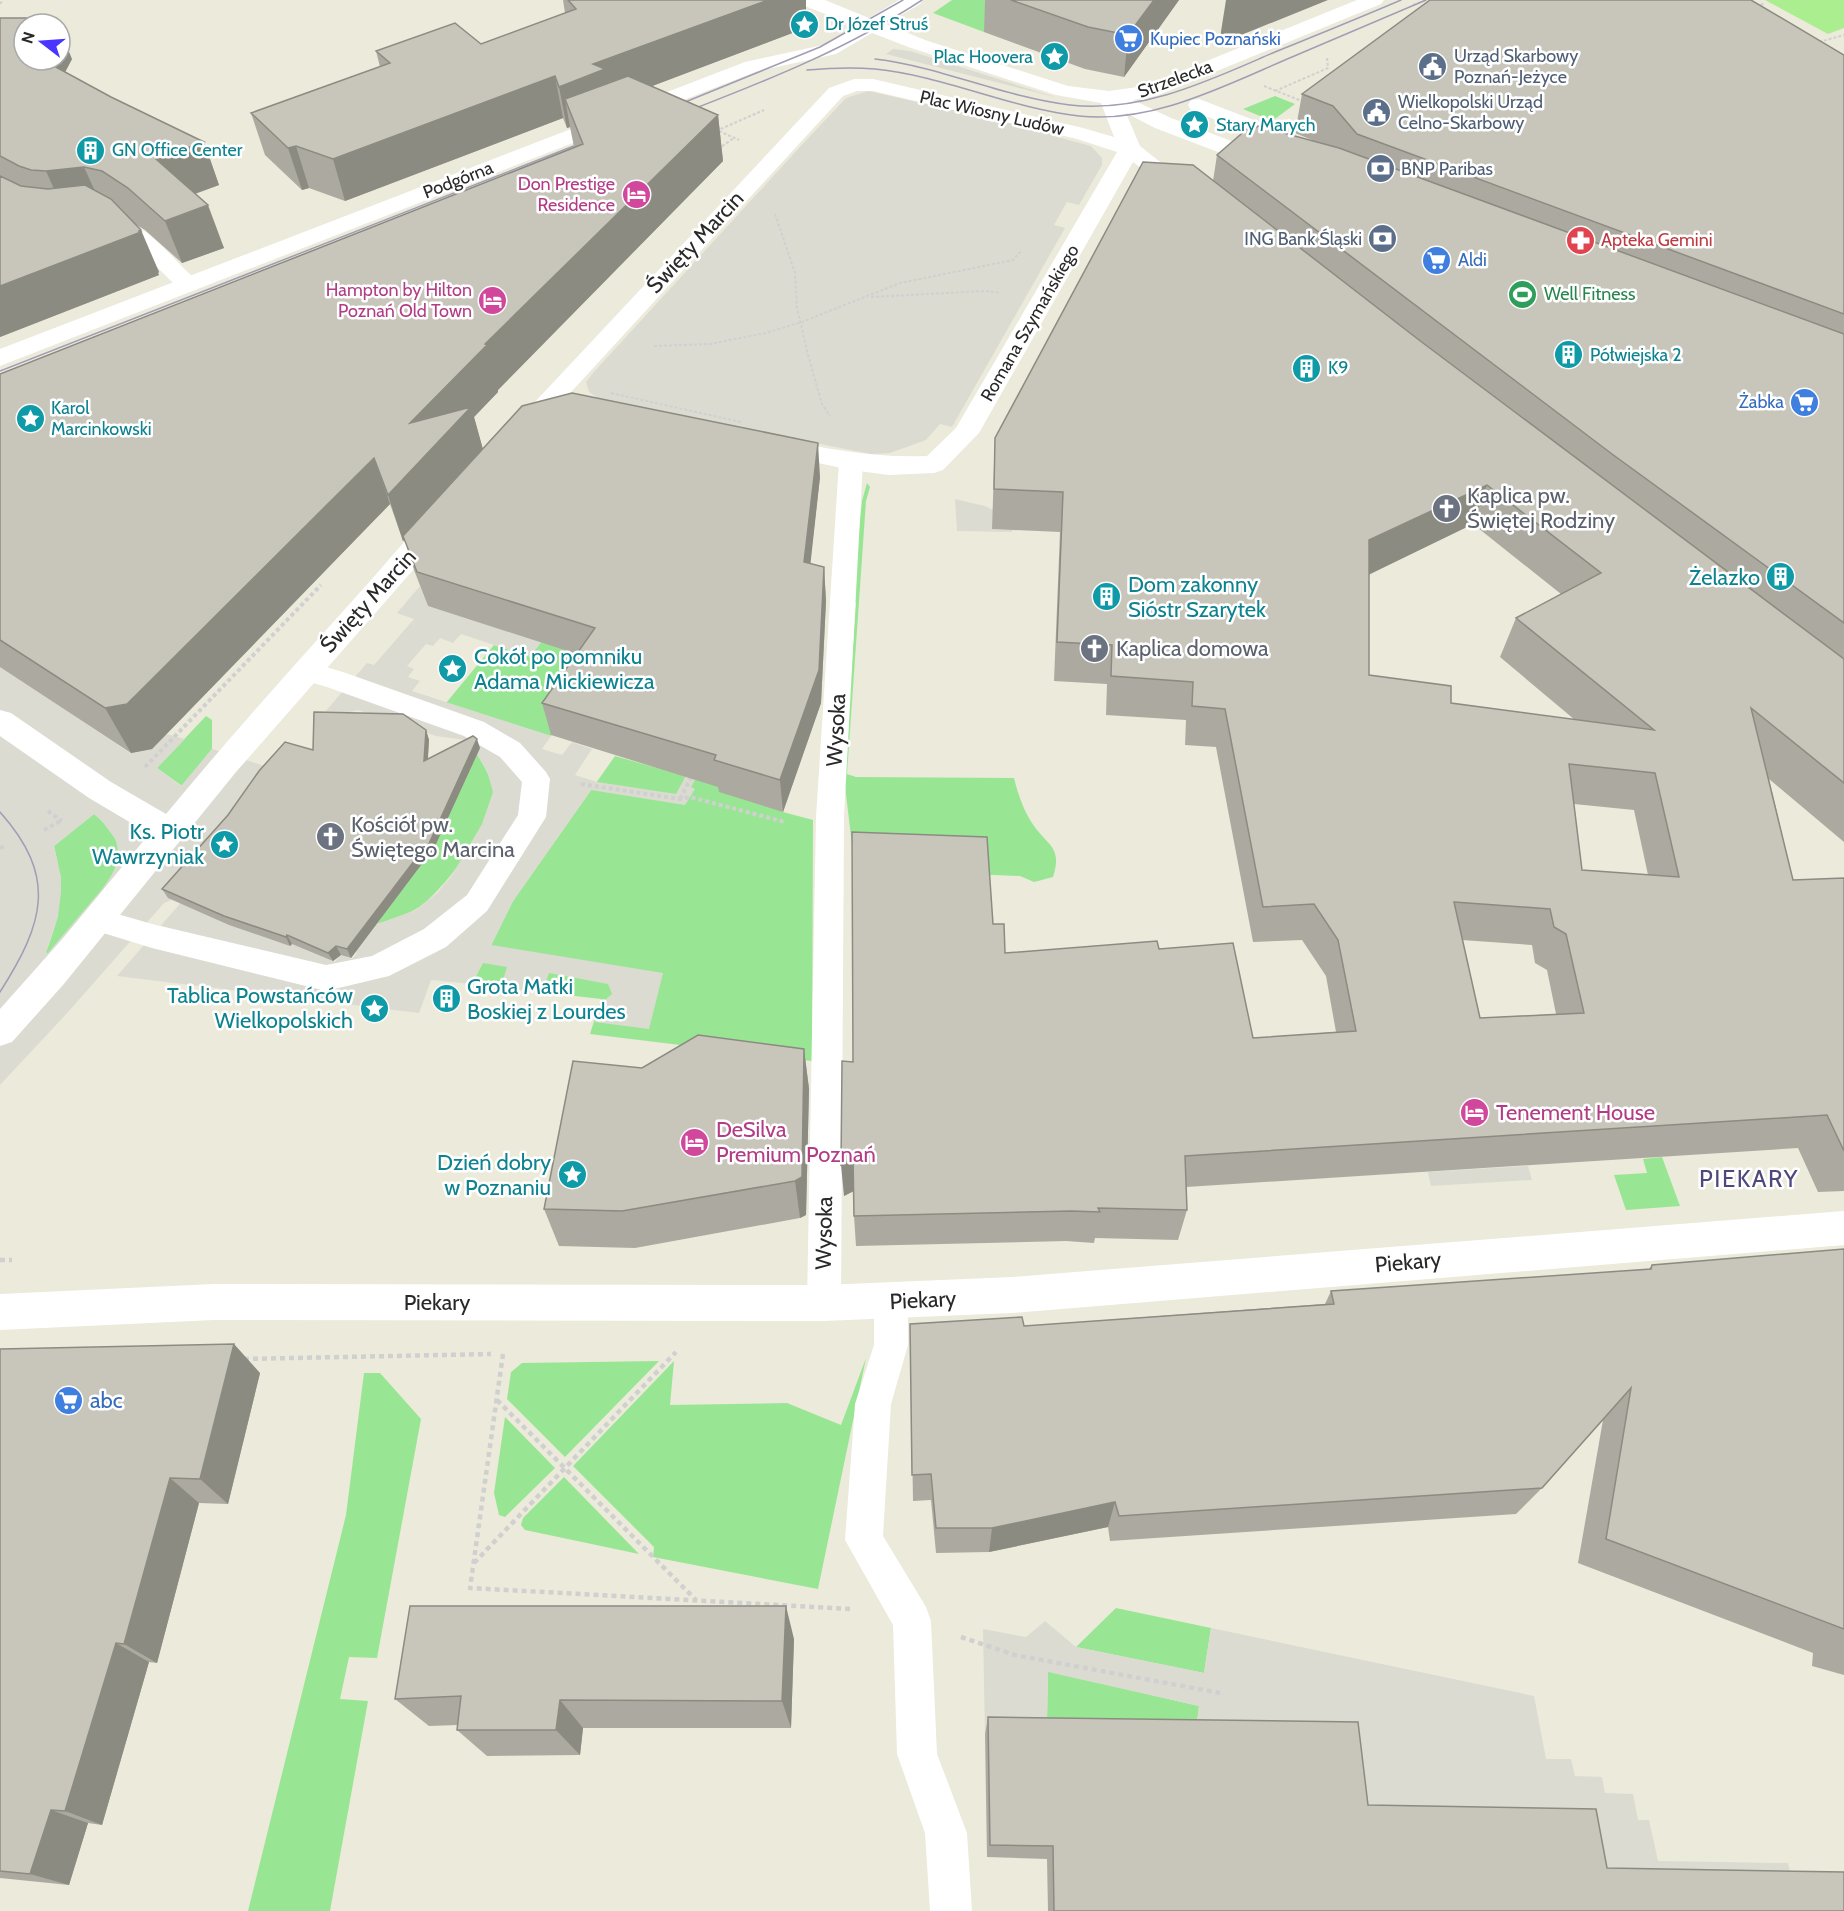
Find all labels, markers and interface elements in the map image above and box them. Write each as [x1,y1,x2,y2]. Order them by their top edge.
place icon: Dr Józef Struś [788,8,820,40]
north arrow [12,12,72,72]
place label: Dr Józef Struś [825,13,928,35]
supermarket icon: Kupiec Poznański [1113,23,1145,55]
place label: Kupiec Poznański [1150,28,1281,50]
text: N [17,30,39,46]
place icon: Plac Hoovera [1038,41,1070,73]
place label: Urząd Skarbowy Poznań-Jeżyce [1454,45,1578,88]
place label: Plac Hoovera [933,46,1033,68]
public building icon: Urząd Skarbowy Poznań-Jeżyce [1417,50,1449,82]
street label: Strzelecka [1135,55,1216,103]
street label: Plac Wiosny Ludów [918,86,1066,140]
place label: Wielkopolski Urząd Celno-Skarbowy [1398,91,1543,134]
public building icon: Wielkopolski Urząd Celno-Skarbowy [1361,96,1393,128]
place icon: Stary Marych [1179,109,1211,141]
place label: Stary Marych [1216,114,1315,136]
building icon: GN Office Center [75,134,107,166]
place label: GN Office Center [112,139,243,161]
bank icon: BNP Paribas [1364,153,1396,185]
street label: Podgórna [420,156,496,203]
place label: BNP Paribas [1401,158,1493,180]
place label: Don Prestige Residence [518,173,615,216]
hotel icon: Don Prestige Residence [620,178,652,210]
street label: Święty Marcin [641,185,749,299]
bank icon: ING Bank Śląski [1367,223,1399,255]
pharmacy icon: Apteka Gemini [1564,224,1596,256]
place label: ING Bank Śląski [1244,228,1362,250]
place label: Apteka Gemini [1601,229,1713,251]
street label: Romana Szymańskiego [976,241,1084,405]
supermarket icon: Aldi [1421,244,1453,276]
place label: Aldi [1458,249,1487,271]
sports icon: Well Fitness [1507,278,1539,310]
place label: Hampton by Hilton Poznań Old Town [326,279,472,322]
place label: Well Fitness [1544,283,1635,305]
hotel icon: Hampton by Hilton Poznań Old Town [477,284,509,316]
building icon: Półwiejska 2 [1553,339,1585,371]
place label: Półwiejska 2 [1590,344,1682,366]
building icon: K9 [1291,352,1323,384]
place label: K9 [1328,357,1348,379]
supermarket icon: Żabka [1789,386,1821,418]
place label: Żabka [1739,391,1784,413]
place label: Karol Marcinkowski [51,397,152,440]
place icon: Karol Marcinkowski [14,402,46,434]
place label: Kaplica pw. Świętej Rodziny [1467,482,1615,534]
church icon: Kaplica pw. Świętej Rodziny [1430,492,1462,524]
street label: Święty Marcin [314,544,422,658]
building icon: Żelazko [1765,561,1797,593]
place label: Żelazko [1689,564,1760,591]
place label: Dom zakonny Sióstr Szarytek [1128,571,1266,623]
building icon: Dom zakonny Sióstr Szarytek [1091,581,1123,613]
church icon: Kaplica domowa [1079,632,1111,664]
place label: Kaplica domowa [1116,635,1269,662]
place label: Cokół po pomniku Adama Mickiewicza [474,643,655,695]
place icon: Cokół po pomniku Adama Mickiewicza [437,653,469,685]
street label: Wysoka [821,692,851,767]
place label: Kościół pw. Świętego Marcina [351,811,515,863]
place label: Ks. Piotr Wawrzyniak [92,818,204,870]
church icon: Kościół pw. Świętego Marcina [314,821,346,853]
place icon: Ks. Piotr Wawrzyniak [209,828,241,860]
place label: Grota Matki Boskiej z Lourdes [467,973,626,1025]
place label: Tablica Powstańców Wielkopolskich [167,982,353,1034]
building icon: Grota Matki Boskiej z Lourdes [430,983,462,1015]
place icon: Tablica Powstańców Wielkopolskich [358,992,390,1024]
hotel icon: Tenement House [1459,1096,1491,1128]
place label: Tenement House [1496,1099,1655,1126]
place label: DeSilva Premium Poznań [716,1116,876,1168]
hotel icon: DeSilva Premium Poznań [679,1126,711,1158]
place label: Dzień dobry w Poznaniu [437,1149,551,1201]
place icon: Dzień dobry w Poznaniu [556,1159,588,1191]
district label: PIEKARY [1699,1164,1799,1193]
street label: Wysoka [810,1196,838,1270]
street label: Piekary [1374,1246,1442,1278]
street label: Piekary [889,1285,957,1315]
street label: Piekary [404,1289,470,1316]
supermarket icon: abc [53,1384,85,1416]
place label: abc [90,1387,123,1414]

